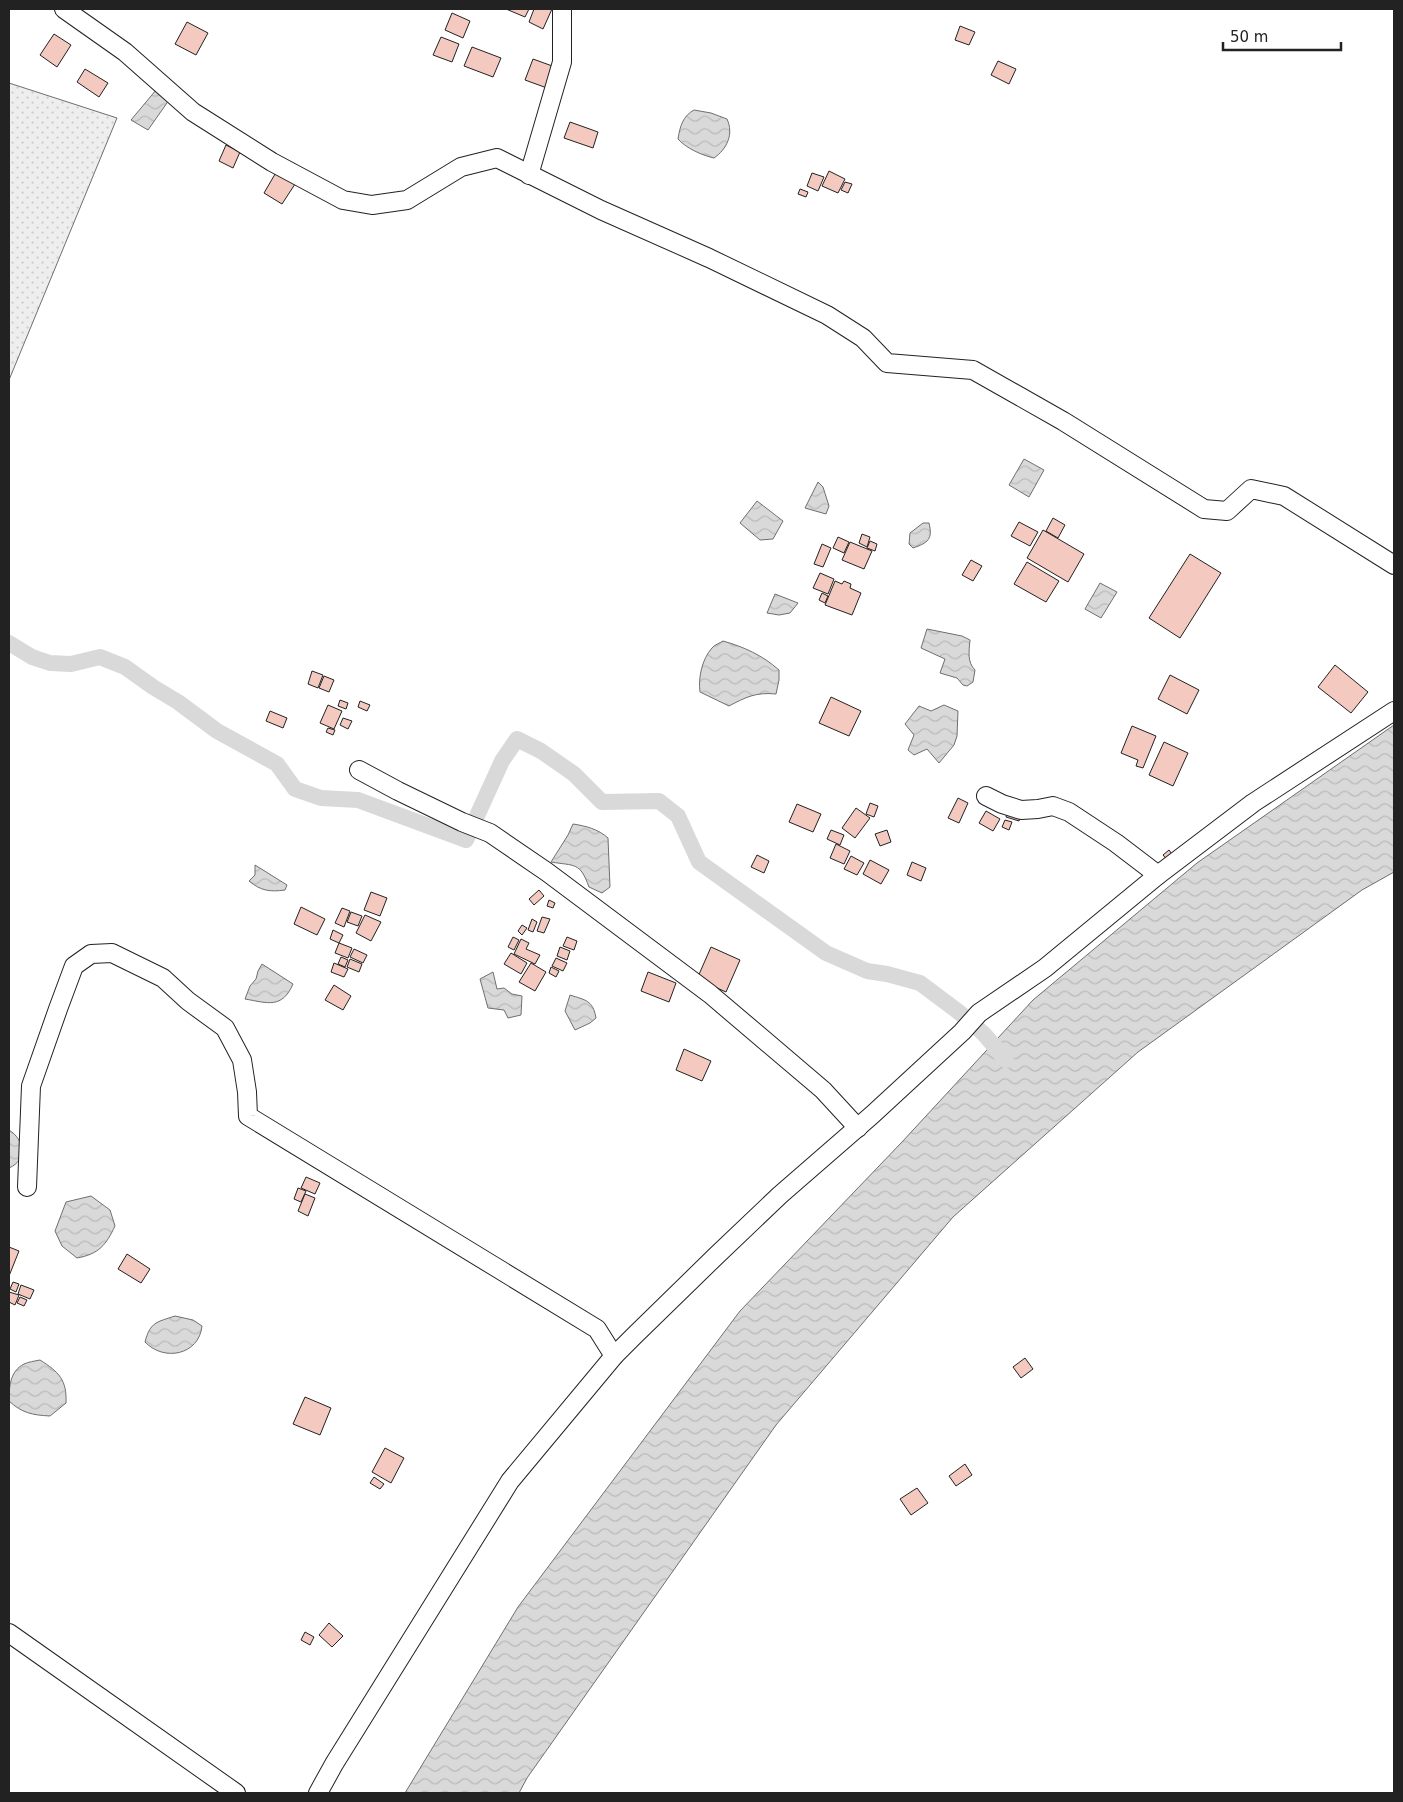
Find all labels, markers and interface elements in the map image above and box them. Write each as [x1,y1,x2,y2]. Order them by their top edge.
scale bar [1223,20,1340,52]
text: 50 m [1230,28,1268,46]

